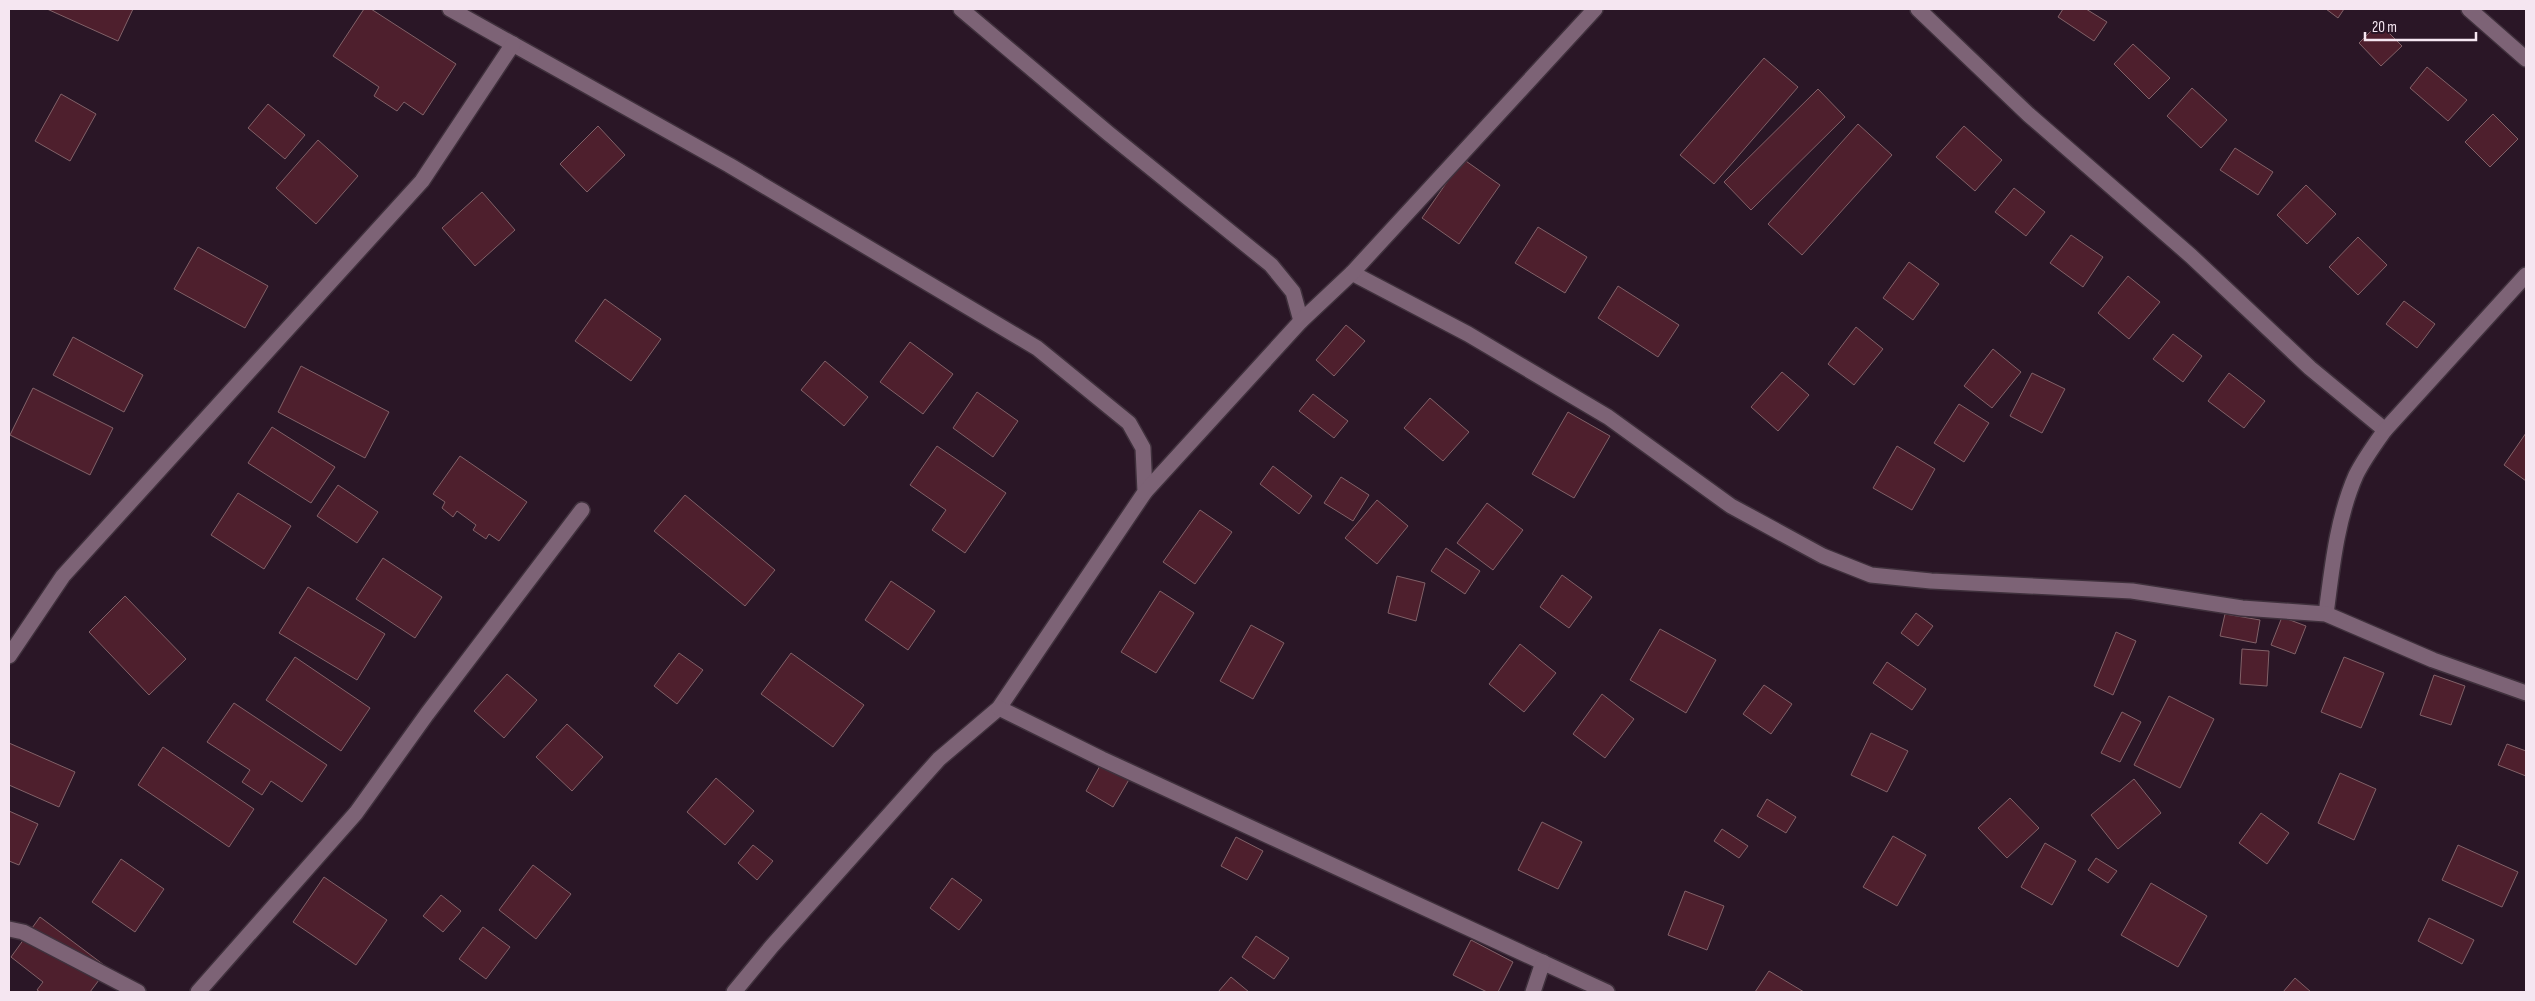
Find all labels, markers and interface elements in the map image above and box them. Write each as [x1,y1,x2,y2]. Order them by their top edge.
scale bar [2365,10,2476,42]
text: 20 m [2372,18,2397,37]

